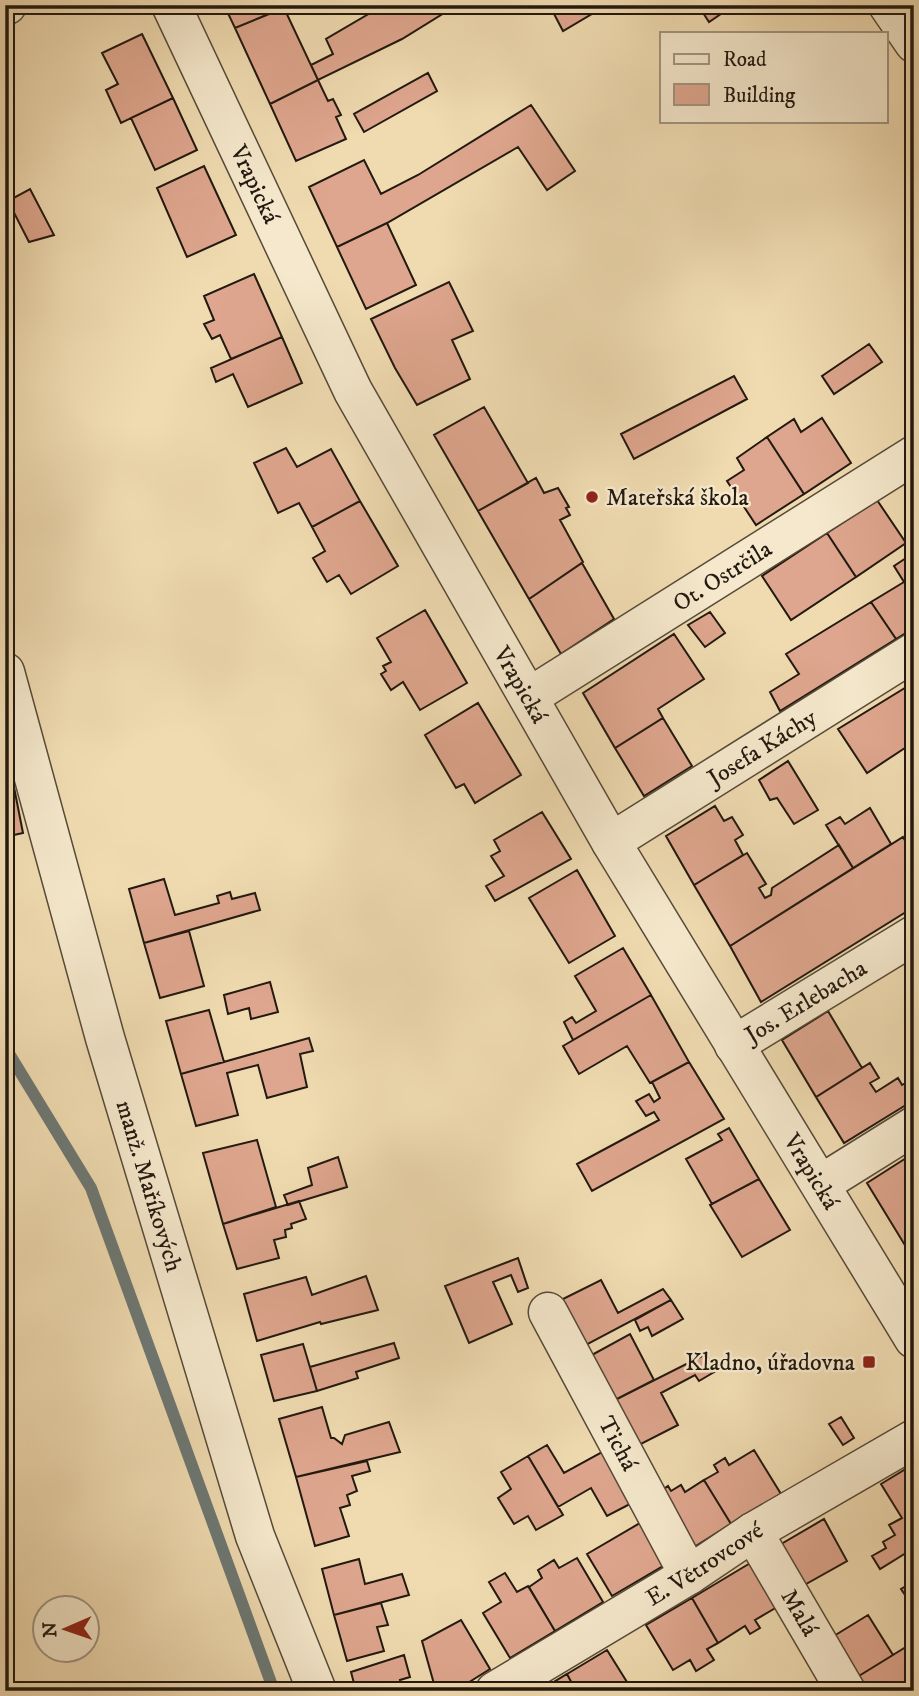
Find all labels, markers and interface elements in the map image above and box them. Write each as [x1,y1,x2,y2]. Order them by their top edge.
legend [660,32,888,122]
text: Road [723,47,767,73]
text: Building [723,83,796,109]
street label: Vrapická [223,139,286,229]
place label: Mateřská škola [606,483,749,513]
marker: Mateřská škola [584,489,600,505]
street label: Ot. Ostrčila [668,534,778,619]
street label: Vrapická [486,640,554,730]
street label: Josefa Káchy [701,703,823,795]
street label: Jos. Erlebacha [738,953,873,1052]
street label: manž. Maříkových [109,1097,189,1276]
street label: Vrapická [776,1127,846,1216]
place label: Kladno, úřadovna [685,1348,856,1378]
marker: Kladno, úřadovna [861,1354,877,1370]
street label: Tichá [591,1411,645,1477]
street label: E. Větrovcové [641,1515,769,1613]
street label: Malá [774,1584,825,1642]
north arrow [32,1594,102,1664]
text: N [39,1621,62,1638]

